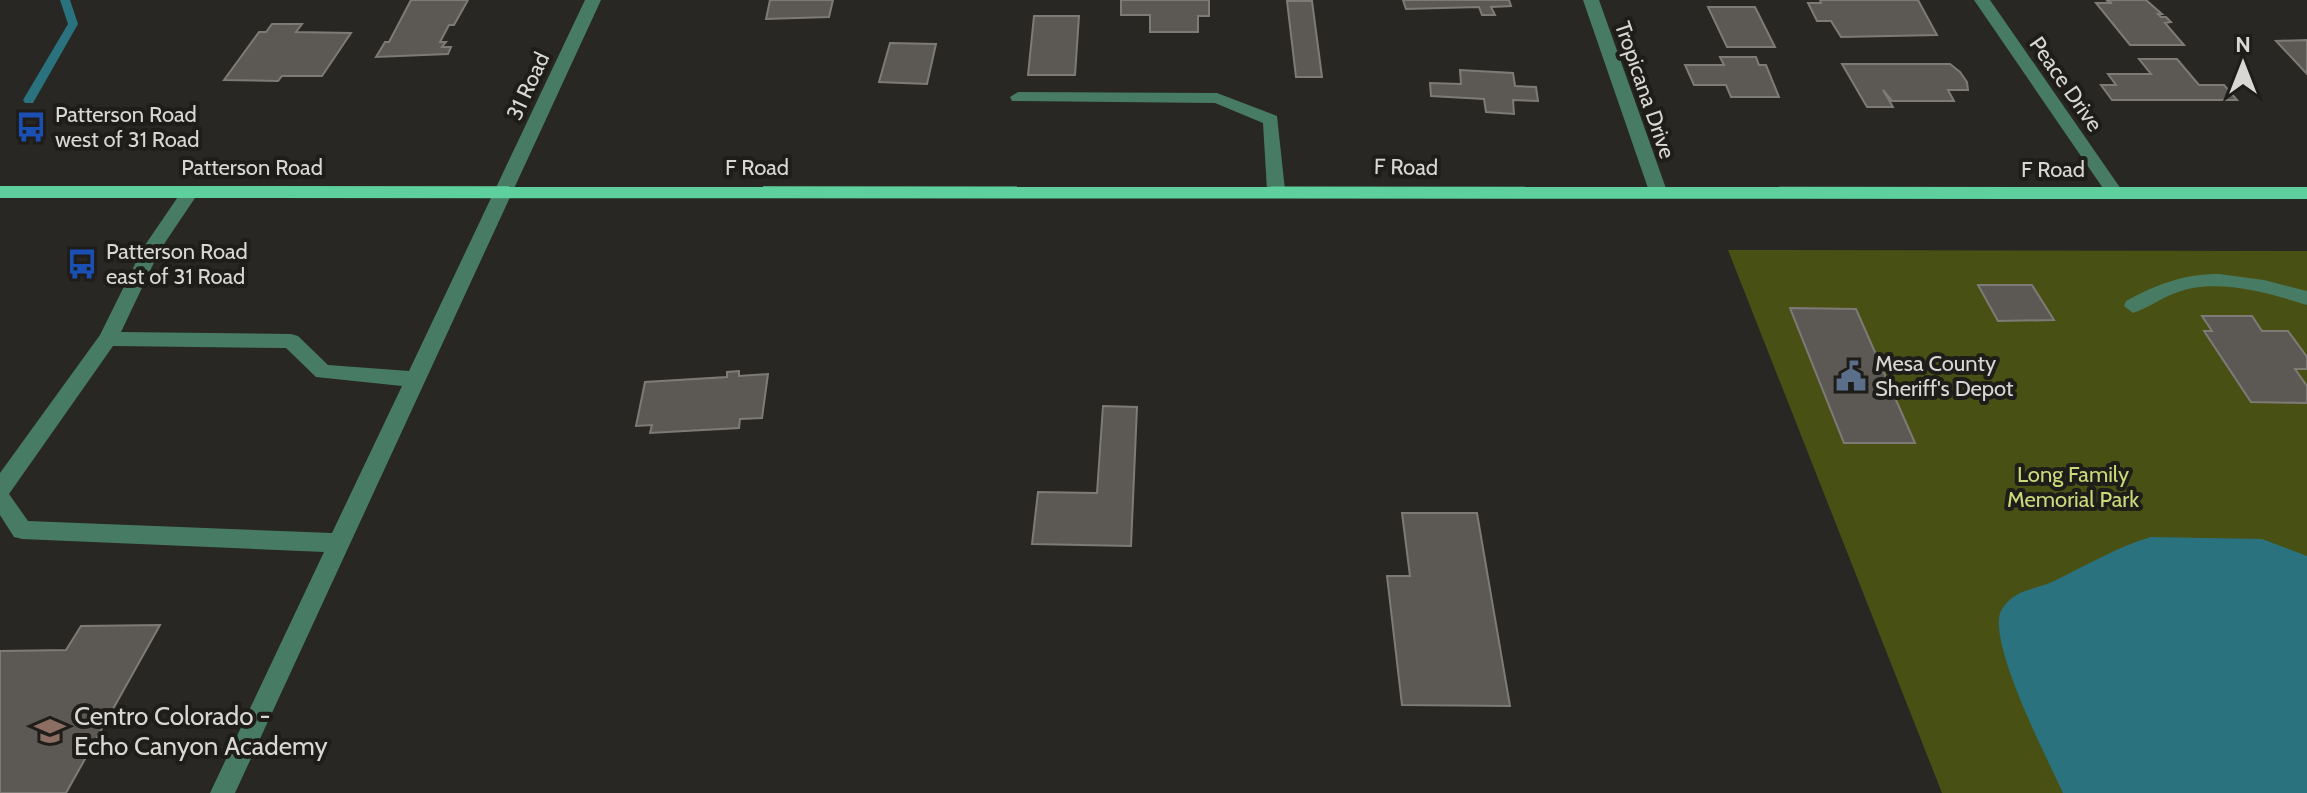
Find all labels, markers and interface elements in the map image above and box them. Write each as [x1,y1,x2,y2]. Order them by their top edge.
street label: Tropicana Drive [1609,18,1681,162]
north arrow [2203,24,2283,104]
street label: Peace Drive [2024,31,2108,137]
text: N [2235,31,2251,58]
street label: 31 Road [501,48,555,124]
place label: Patterson Road west of 31 Road [55,101,200,153]
bus stop icon: Patterson Road west of 31 Road [14,110,48,144]
street label: F Road [1374,153,1438,181]
street label: Patterson Road [181,154,323,181]
street label: F Road [725,154,789,181]
street label: F Road [2021,156,2085,183]
place label: Patterson Road east of 31 Road [106,238,248,290]
bus stop icon: Patterson Road east of 31 Road [65,247,99,281]
place label: Mesa County Sheriff's Depot [1875,350,2014,402]
public building icon: Mesa County Sheriff's Depot [1834,359,1868,393]
park label: Long Family Memorial Park [2007,461,2139,513]
place label: Centro Colorado - Echo Canyon Academy [74,700,328,762]
school or university icon: Centro Colorado - Echo Canyon Academy [33,714,67,748]

